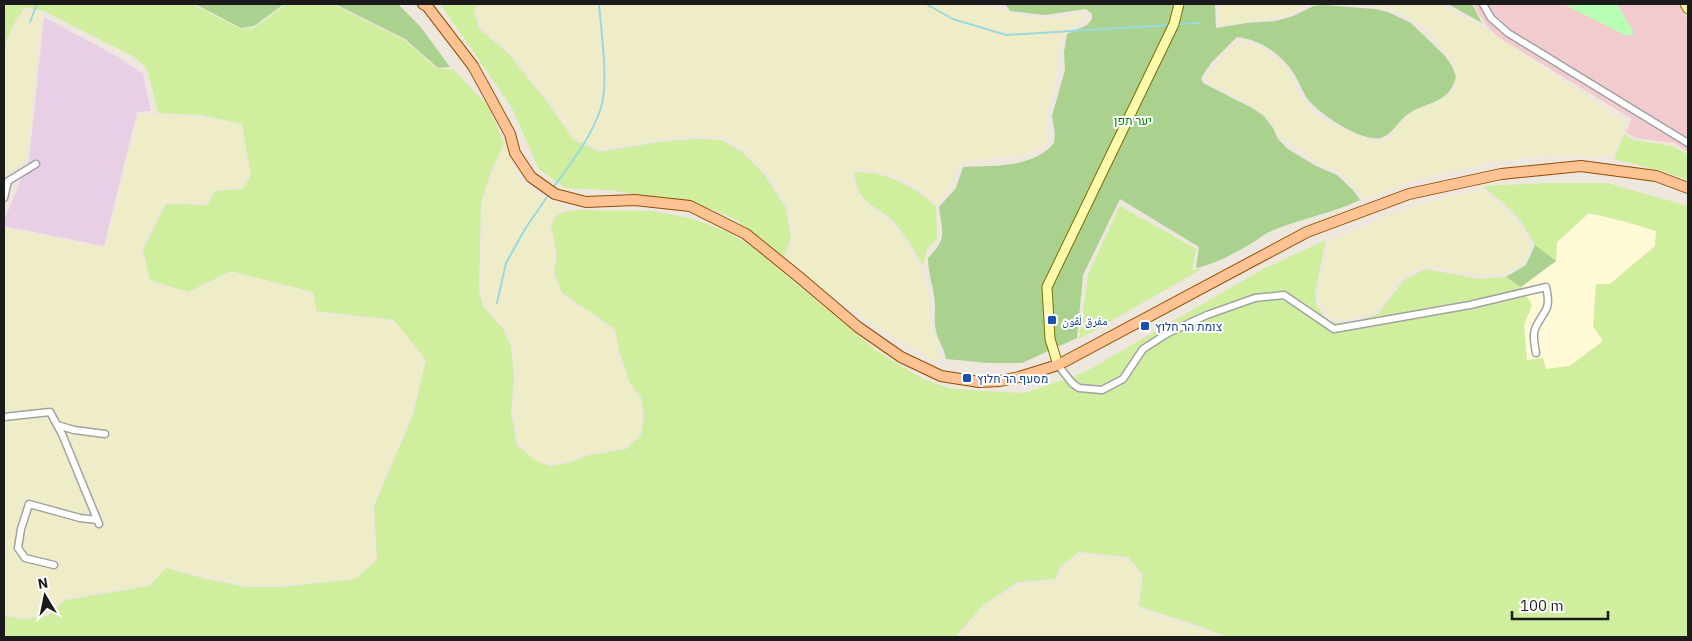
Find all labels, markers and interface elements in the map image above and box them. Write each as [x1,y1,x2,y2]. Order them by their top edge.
park label: יער תפן [1114,113,1152,128]
place label: مفرق لَڤون [1062,313,1107,328]
marker: مفرق لَڤون [1046,314,1058,326]
place label: צומת הר חלוץ [1155,319,1223,334]
marker: צומת הר חלוץ [1139,320,1151,332]
place label: מסעף הר חלוץ [977,371,1048,386]
marker: מסעף הר חלוץ [961,372,973,384]
north arrow [20,571,70,621]
text: N [36,573,49,593]
scale bar [1512,588,1608,620]
text: 100 m [1520,596,1564,615]

